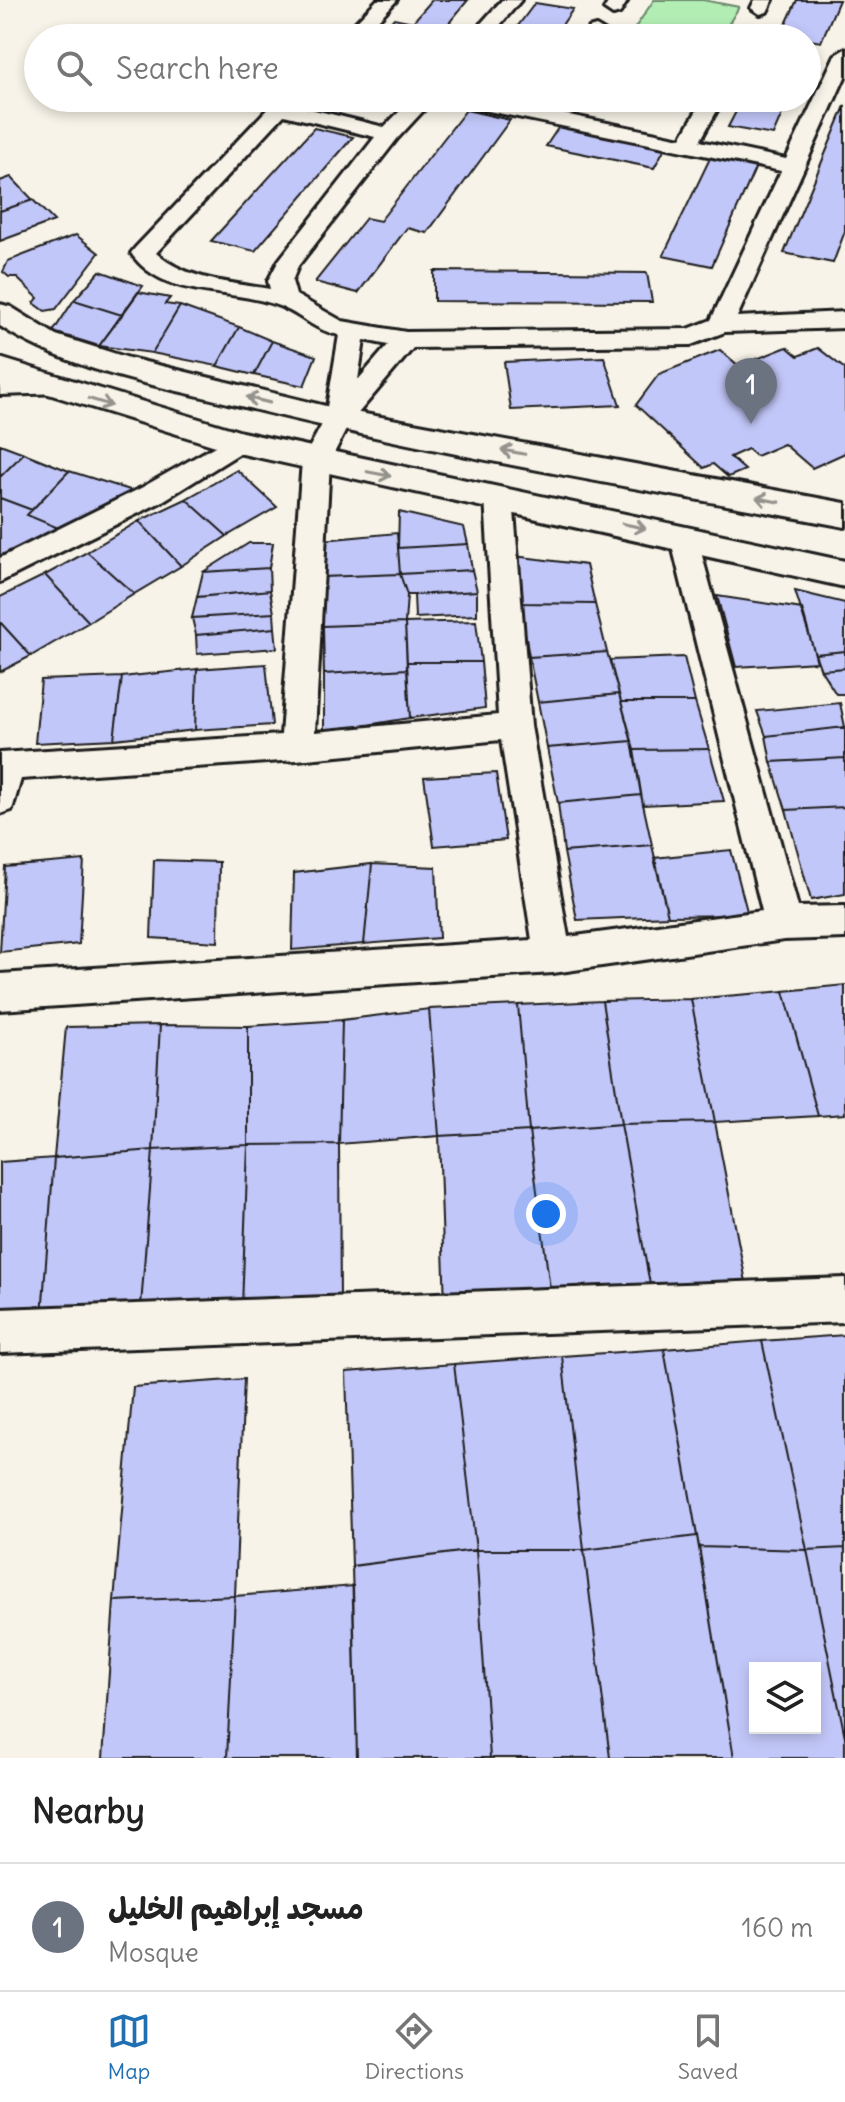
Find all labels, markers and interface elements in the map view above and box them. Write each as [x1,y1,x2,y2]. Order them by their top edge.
search box [24,24,821,112]
icon: search [52,46,96,90]
text: Search here [116,49,279,87]
pin: 1 [725,358,777,424]
one-way arrow [246,391,272,406]
one-way arrow [87,395,113,410]
one-way arrow [501,444,526,459]
one-way arrow [366,467,391,482]
one-way arrow [756,492,782,507]
one-way arrow [620,519,646,534]
your location [526,1194,566,1234]
map controls [749,1662,821,1734]
button: layers [749,1662,821,1734]
text: Nearby [32,1789,145,1832]
text: مسجد إبراهيم الخليل [108,1889,364,1927]
text: 1 [53,1911,63,1944]
text: 160 m [742,1911,813,1944]
text: Mosque [108,1936,199,1969]
tab: Map [107,2009,151,2085]
tab: Directions [365,2009,464,2085]
tab: Saved [678,2009,738,2085]

